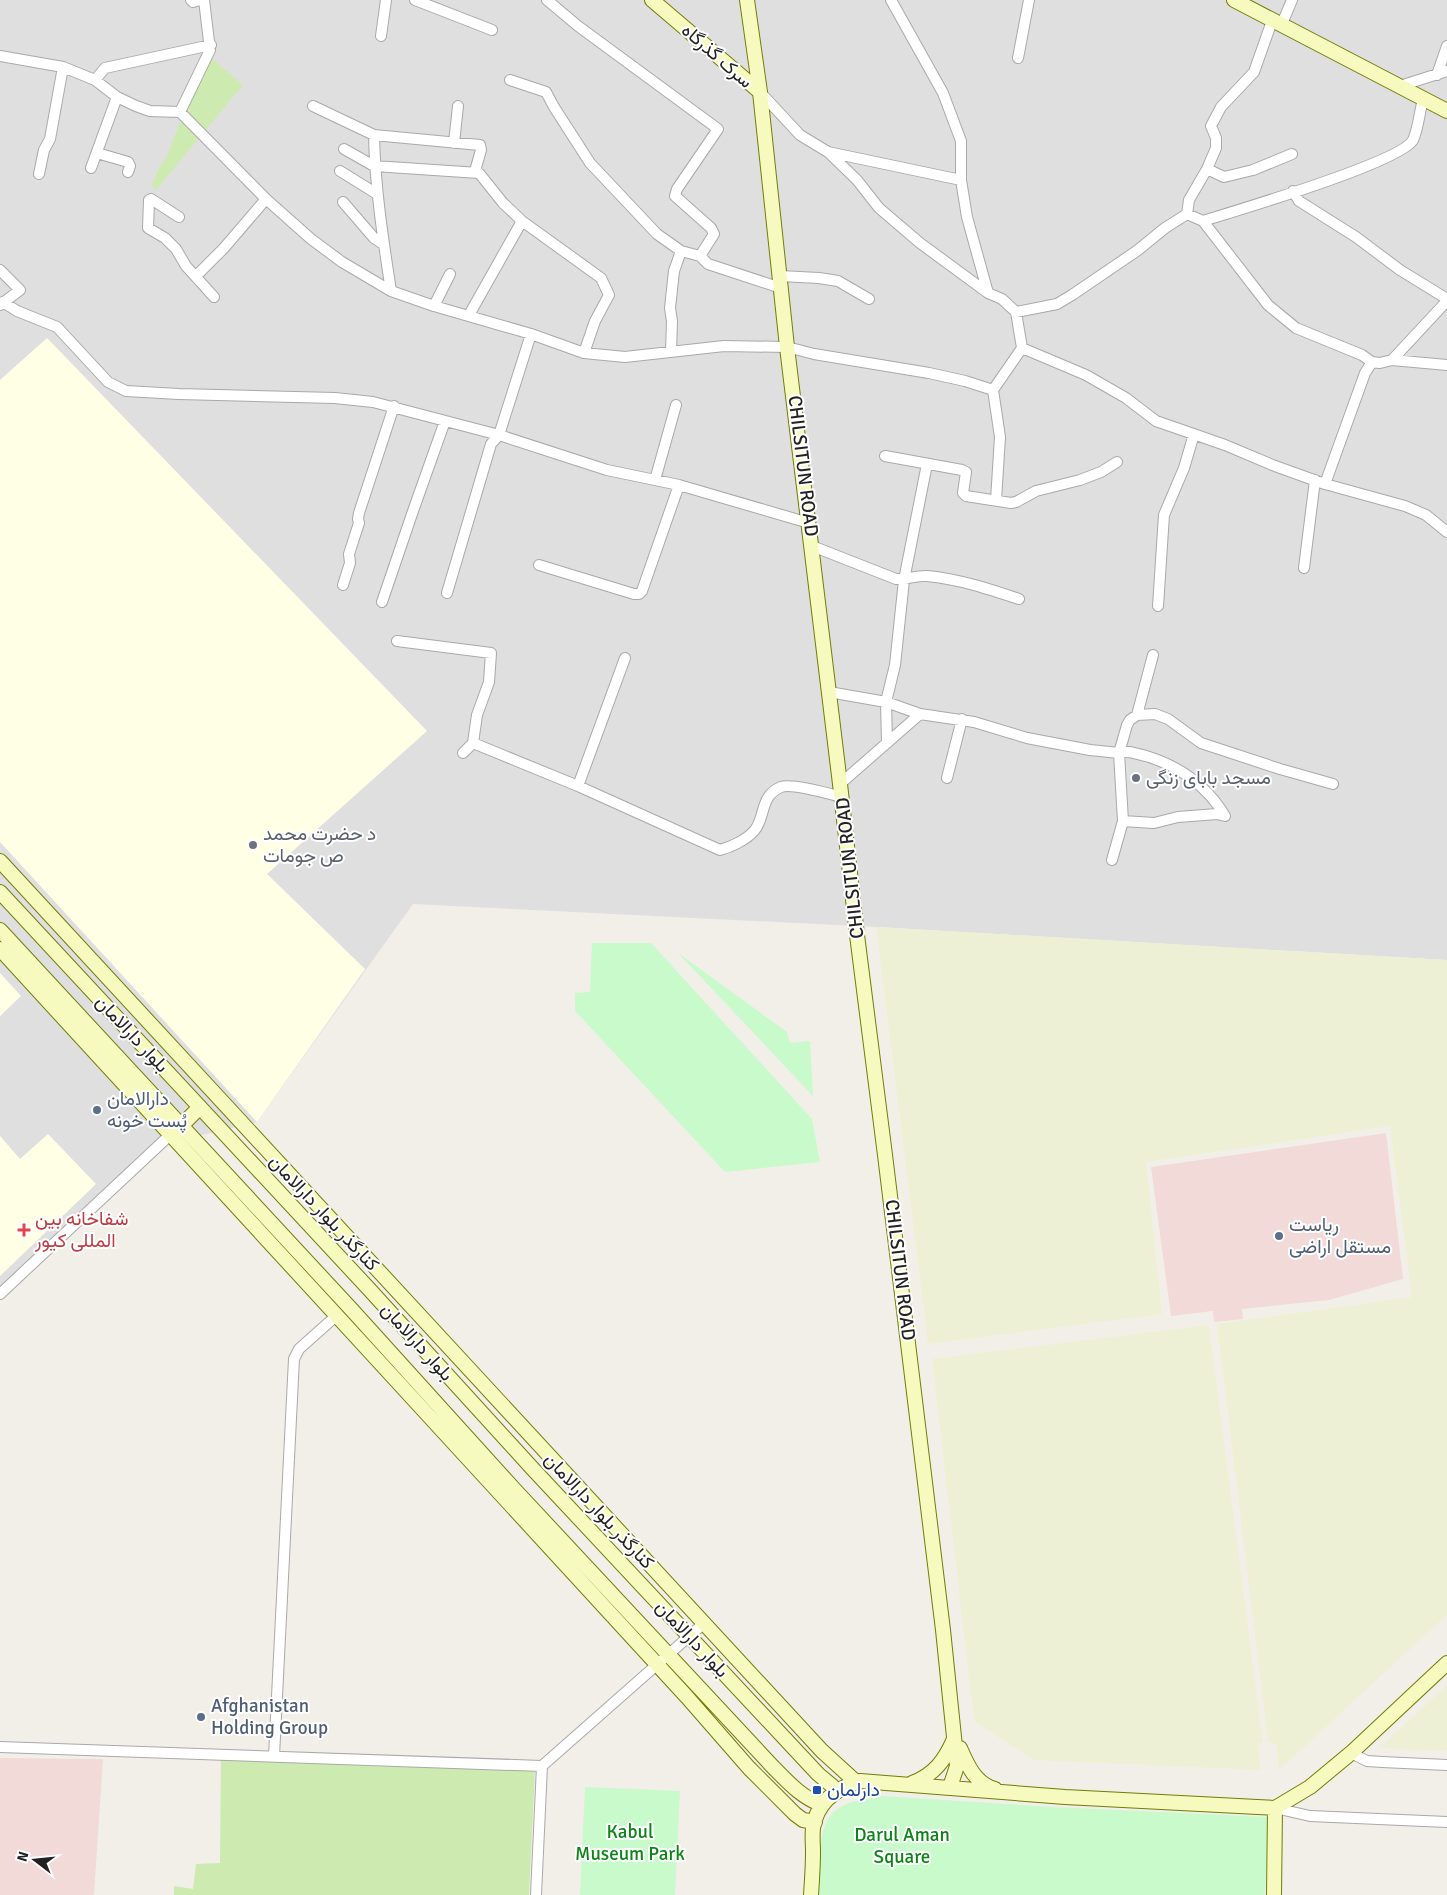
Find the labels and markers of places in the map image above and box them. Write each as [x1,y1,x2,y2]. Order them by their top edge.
place label: مسجد بابای زنگی [1146,766,1271,790]
marker: مسجد بابای زنگی [1130,772,1142,784]
place label: د حضرت محمد ص جومات [263,822,376,868]
marker: د حضرت محمد ص جومات [247,839,259,851]
place label: دارالامان پُست خونه [107,1087,187,1134]
marker: دارالامان پُست خونه [91,1104,103,1116]
place label: شفاخانه بین المللی کیور [34,1207,128,1253]
place label: ریاست مستقل اراضی [1289,1213,1391,1259]
marker: شفاخانه بین المللی کیور [17,1223,31,1237]
marker: ریاست مستقل اراضی [1273,1230,1285,1242]
place label: Afghanistan Holding Group [211,1694,328,1740]
marker: Afghanistan Holding Group [195,1711,207,1723]
place label: دارلمان [827,1778,880,1802]
marker: دارلمان [811,1784,823,1796]

